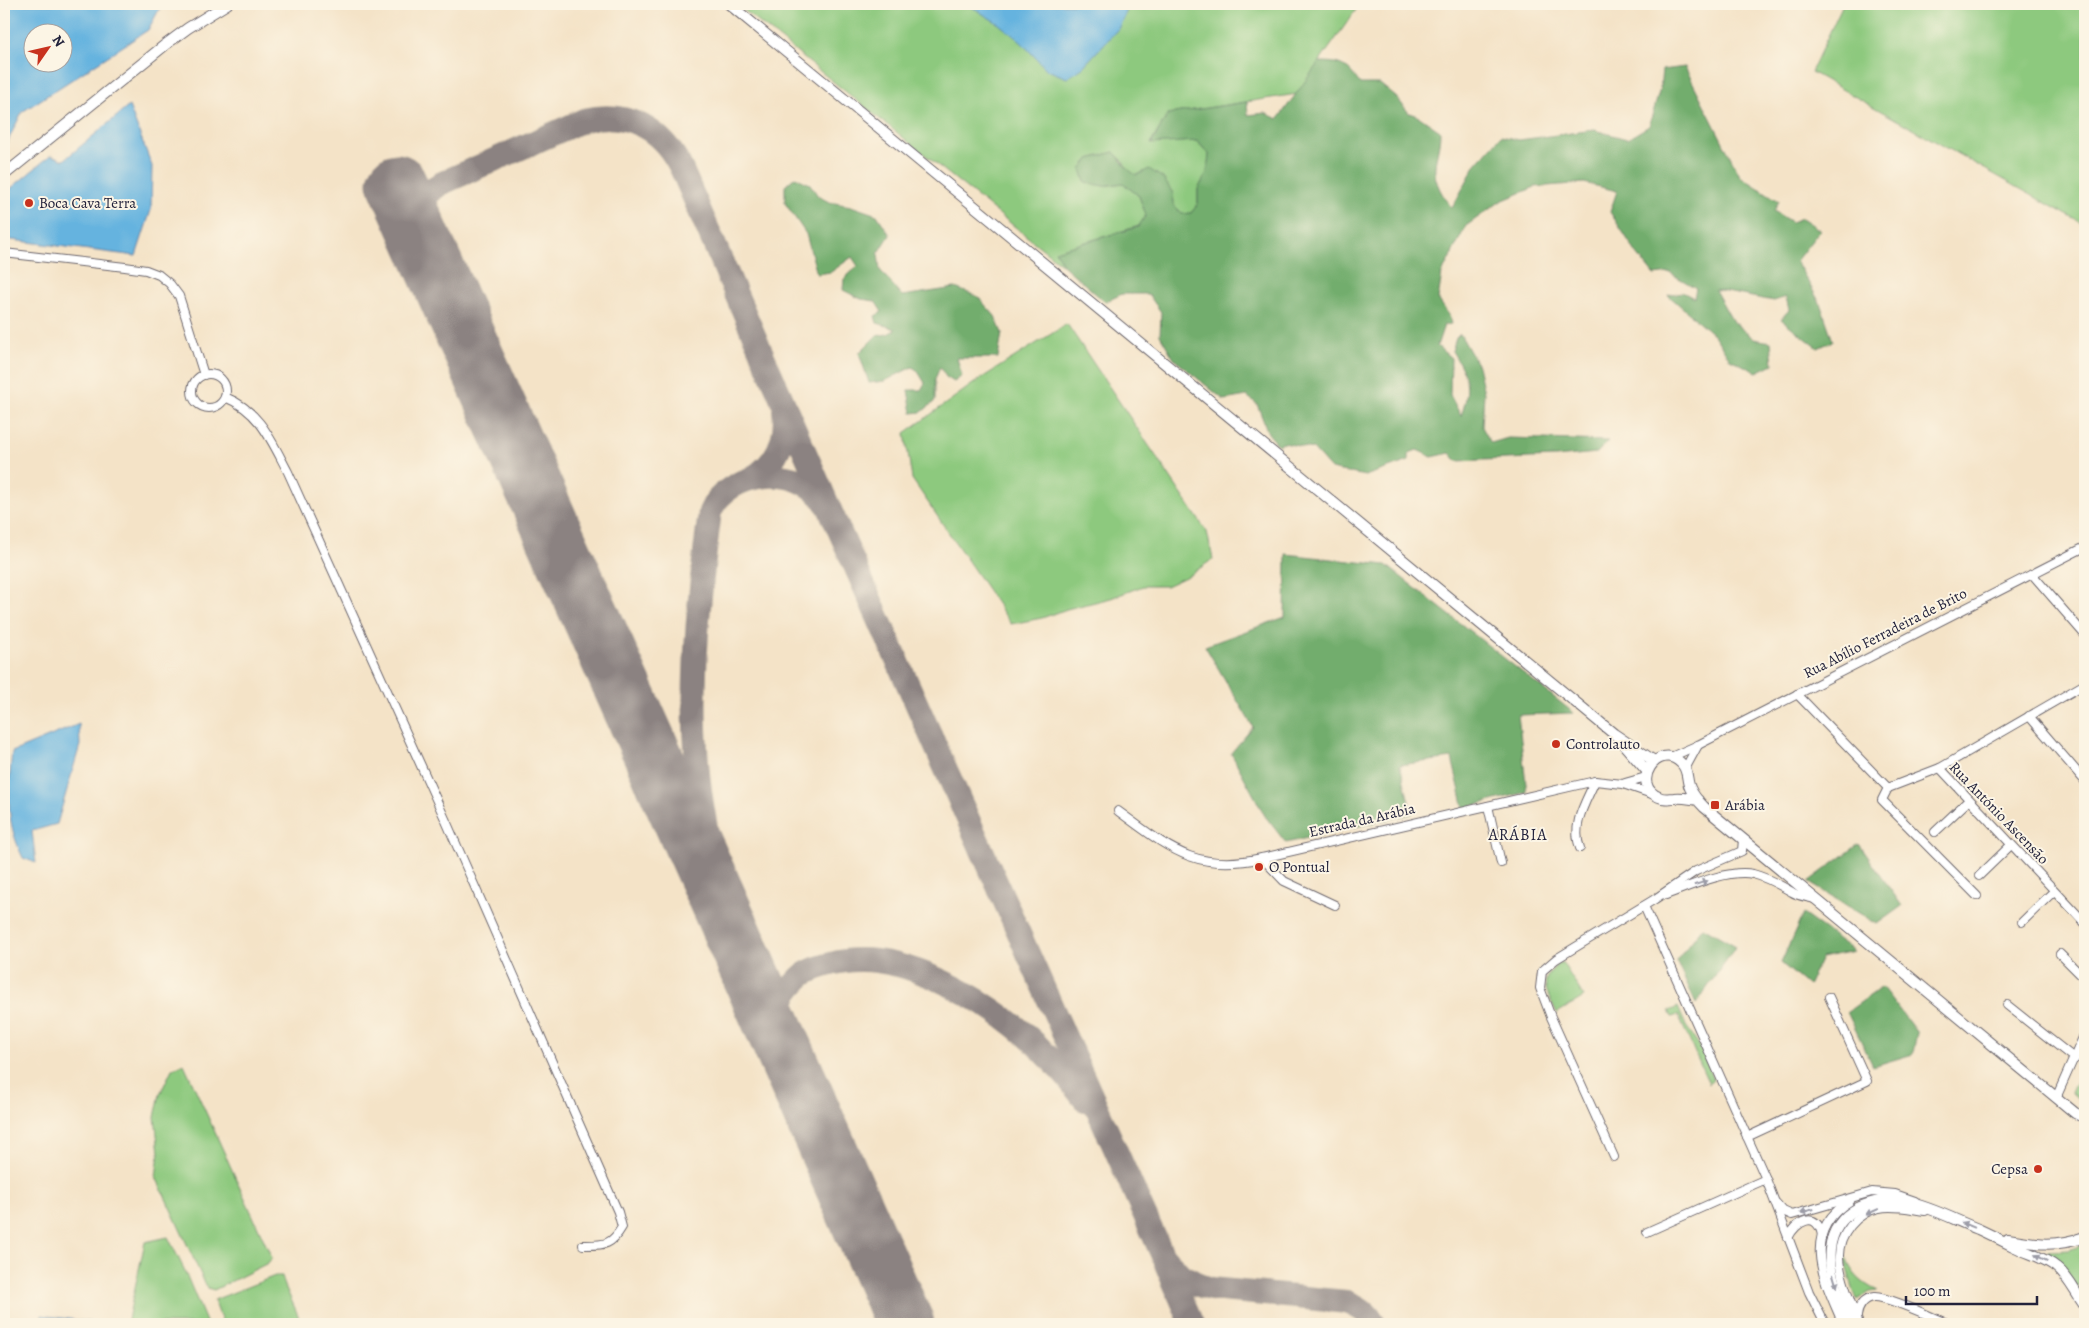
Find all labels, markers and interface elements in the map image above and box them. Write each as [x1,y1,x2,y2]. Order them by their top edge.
north arrow [22,22,72,72]
text: N [48,31,69,51]
place label: Boca Cava Terra [39,193,136,213]
marker: Boca Cava Terra [23,197,35,209]
street label: Rua Abílio Ferradeira de Brito [1800,583,1970,683]
place label: Controlauto [1566,734,1640,754]
marker: Controlauto [1550,738,1562,750]
street label: Rua António Ascensão [1945,757,2053,869]
place label: Arábia [1724,795,1765,815]
street label: Estrada da Arábia [1307,798,1417,842]
marker: Arábia [1709,799,1721,811]
district label: ARÁBIA [1488,824,1547,846]
place label: O Pontual [1269,857,1330,877]
marker: O Pontual [1253,861,1265,873]
one-way arrow [1694,878,1709,886]
place label: Cepsa [1991,1159,2028,1179]
marker: Cepsa [2032,1163,2044,1175]
one-way arrow [1800,1207,1815,1215]
one-way arrow [1865,1208,1879,1216]
one-way arrow [1960,1221,1975,1229]
one-way arrow [2034,1254,2049,1262]
scale bar [1906,1273,2038,1305]
one-way arrow [1832,1274,1840,1289]
text: 100 m [1914,1281,1951,1301]

